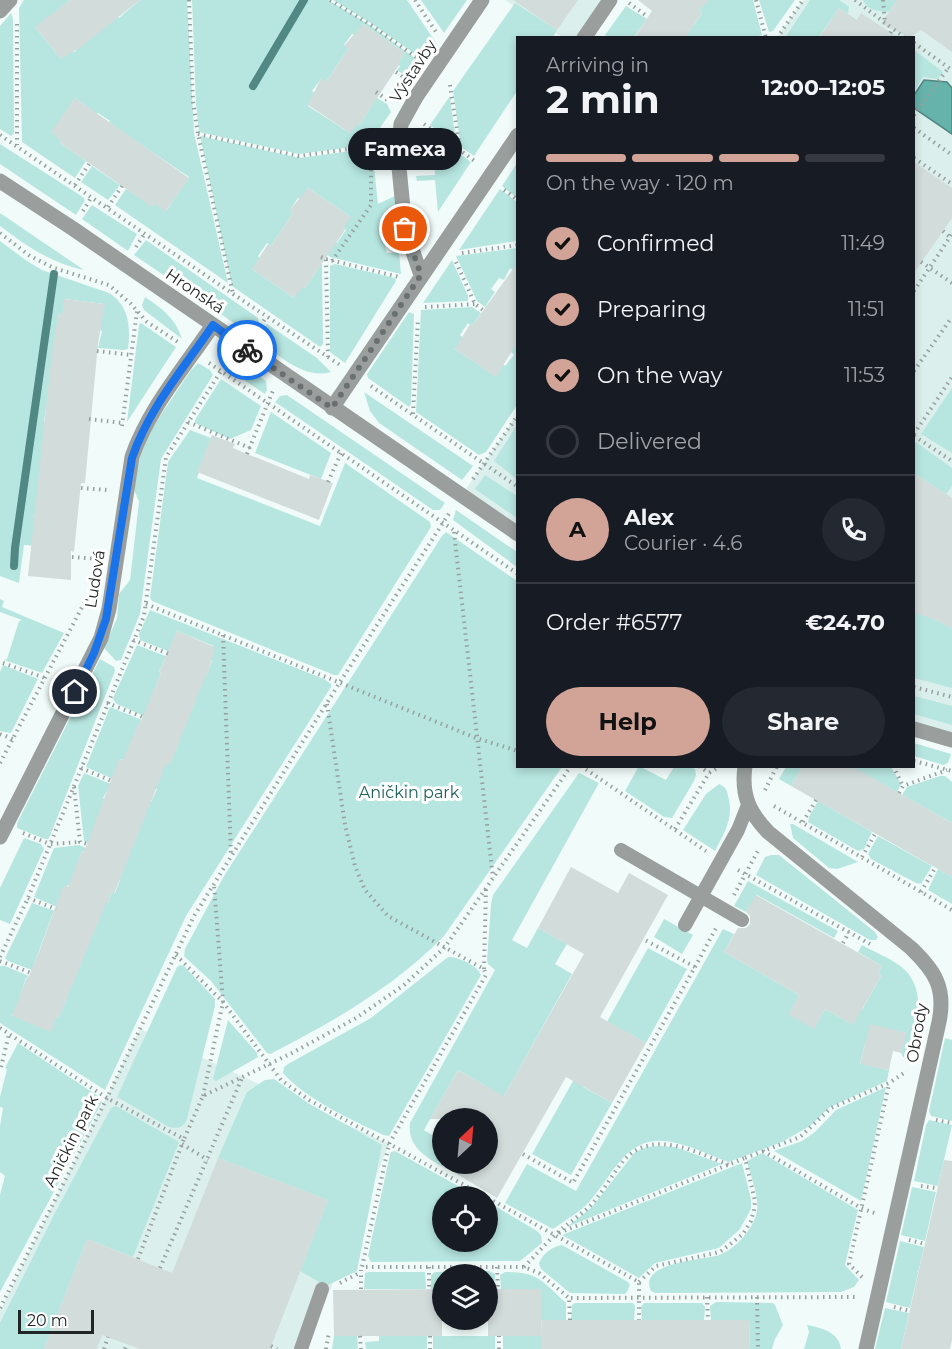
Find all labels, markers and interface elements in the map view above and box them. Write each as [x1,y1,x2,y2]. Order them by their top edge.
street label: Výstavby [386,36,440,106]
text: Arriving in [546,53,649,77]
text: 12:00–12:05 [762,74,885,101]
text: 2 min [546,75,660,123]
callout: Famexa [348,127,462,169]
text: Famexa [364,137,446,161]
text: On the way · 120 m [546,171,734,195]
pin [379,203,430,254]
icon: bag [388,212,421,245]
icon: check [546,227,579,260]
text: Confirmed [597,230,714,257]
text: 11:49 [841,231,885,255]
street label: Hronská [162,264,228,318]
icon: check [546,293,579,326]
text: Preparing [597,296,706,323]
text: 11:51 [848,297,885,321]
courier [217,320,277,380]
icon: bike [231,334,264,367]
icon: check [546,359,579,392]
text: On the way [597,362,722,389]
text: 11:53 [844,363,885,387]
text: Delivered [597,428,702,455]
button: phone [822,498,885,561]
text: Alex [624,504,674,531]
text: A [569,516,586,543]
text: Courier · 4.6 [624,531,742,555]
street label: Ľudová [81,549,109,609]
text: Order #6577 [546,609,683,636]
text: €24.70 [805,609,885,636]
pin [49,666,100,717]
icon: home [58,675,91,708]
button: Help [546,687,710,756]
button: Share [722,687,885,756]
park label: Aničkin park [359,783,460,802]
street label: Obrody [902,1002,932,1064]
street label: Aničkin park [40,1092,102,1190]
north arrow [432,1108,498,1174]
map controls [432,1108,498,1330]
button: locate [432,1186,498,1252]
button: layers [432,1264,498,1330]
scale bar [18,1307,94,1334]
text: 20 m [27,1311,68,1330]

